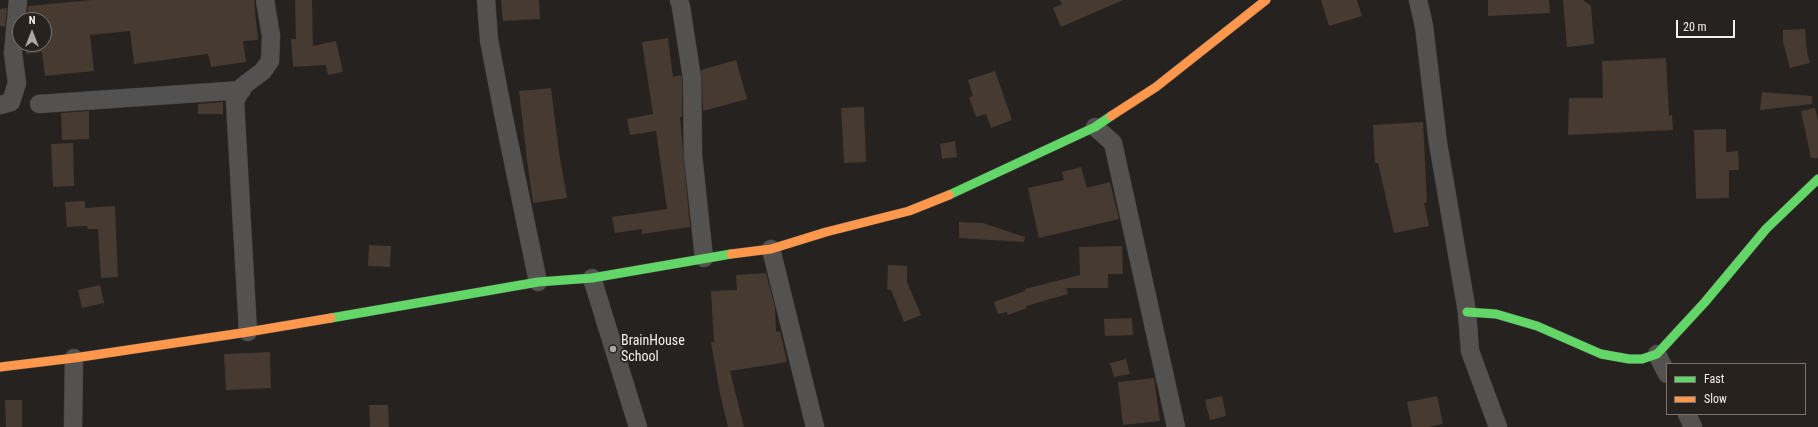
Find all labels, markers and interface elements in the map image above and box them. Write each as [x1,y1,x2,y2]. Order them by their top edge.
north arrow [12,12,52,52]
scale bar [1678,12,1737,38]
text: N [29,14,35,27]
text: 20 m [1683,20,1707,34]
place label: BrainHouse School [621,333,685,366]
marker: BrainHouse School [608,344,618,354]
legend [1666,363,1806,415]
text: Fast [1704,372,1724,386]
text: Slow [1704,392,1727,406]

